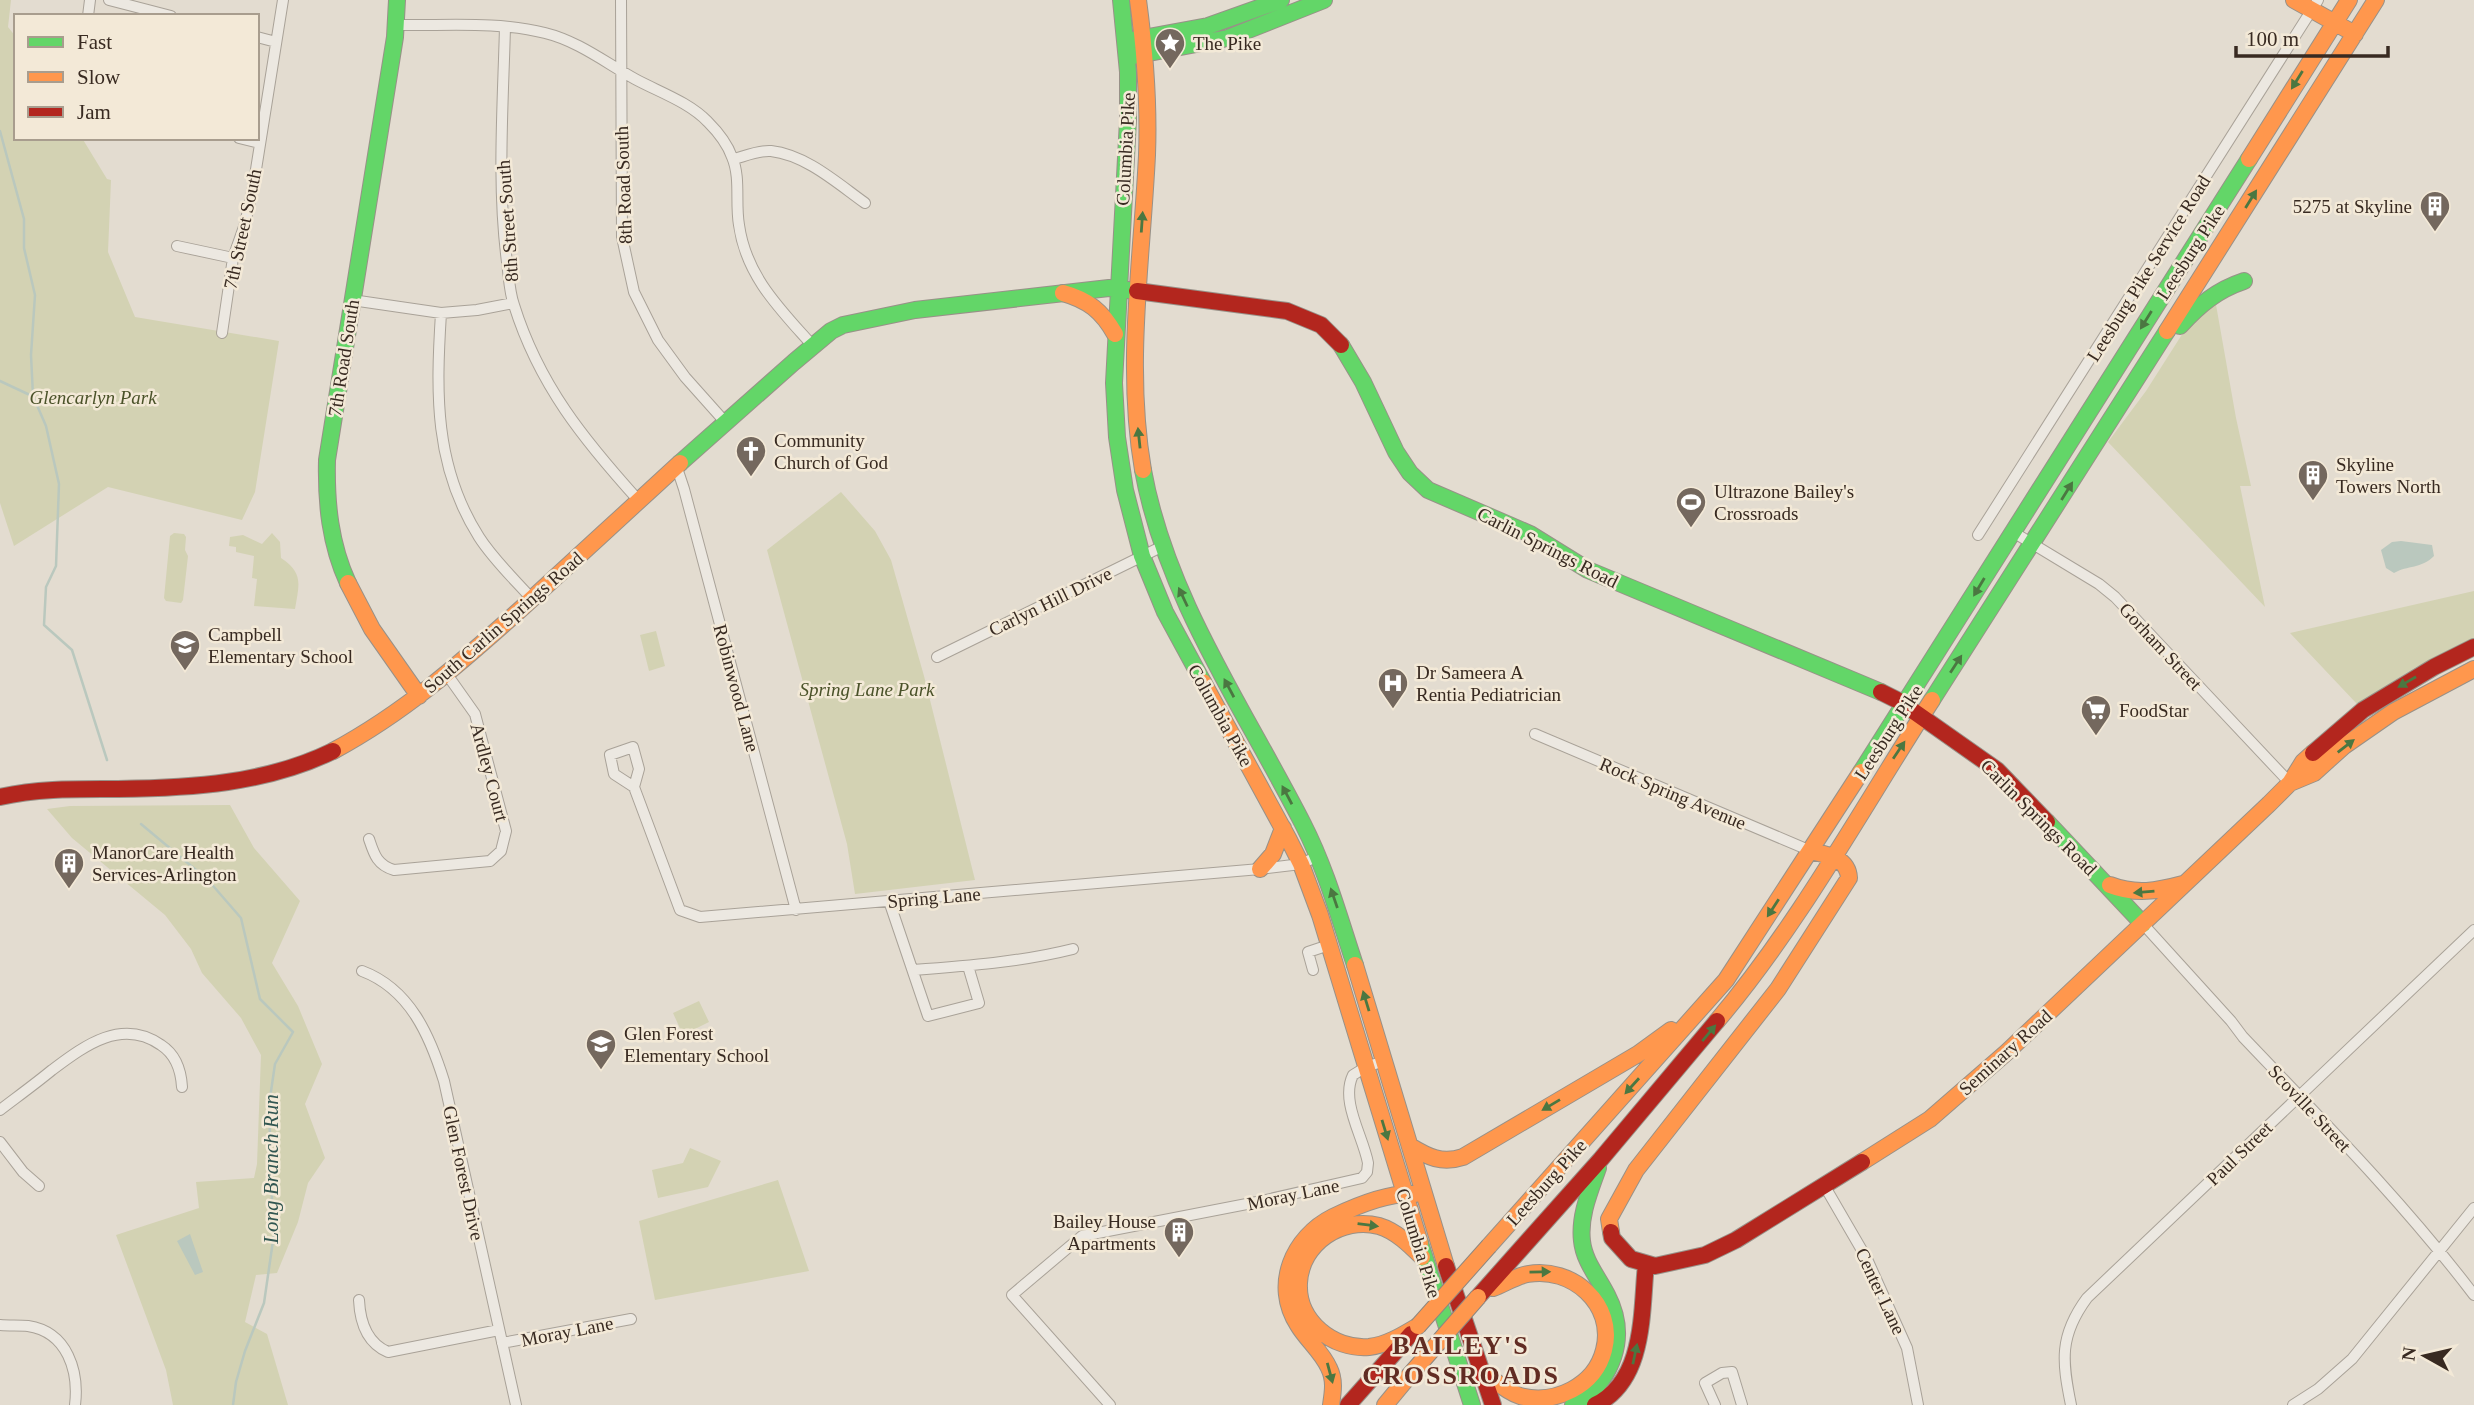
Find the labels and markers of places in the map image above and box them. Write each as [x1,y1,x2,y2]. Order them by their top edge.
place icon: The Pike [1153,26,1187,70]
place label: The Pike [1193,33,1261,54]
building icon: 5275 at Skyline [2418,189,2452,233]
place label: 5275 at Skyline [2293,196,2412,217]
place label: Community Church of God [774,430,888,473]
church icon: Community Church of God [734,434,768,478]
place label: Skyline Towers North [2336,454,2441,497]
building icon: Skyline Towers North [2296,458,2330,502]
place label: Ultrazone Bailey's Crossroads [1714,481,1854,524]
sports icon: Ultrazone Bailey's Crossroads [1674,485,1708,529]
place label: Campbell Elementary School [208,624,353,667]
school or university icon: Campbell Elementary School [168,628,202,672]
place label: Dr Sameera A Rentia Pediatrician [1416,662,1562,705]
hospital icon: Dr Sameera A Rentia Pediatrician [1376,666,1410,710]
supermarket icon: FoodStar [2079,693,2113,737]
place label: FoodStar [2119,700,2189,721]
place label: ManorCare Health Services-Arlington [92,842,237,885]
building icon: ManorCare Health Services-Arlington [52,846,86,890]
place label: Glen Forest Elementary School [624,1023,769,1066]
school or university icon: Glen Forest Elementary School [584,1027,618,1071]
place label: Bailey House Apartments [1053,1211,1156,1254]
building icon: Bailey House Apartments [1162,1215,1196,1259]

